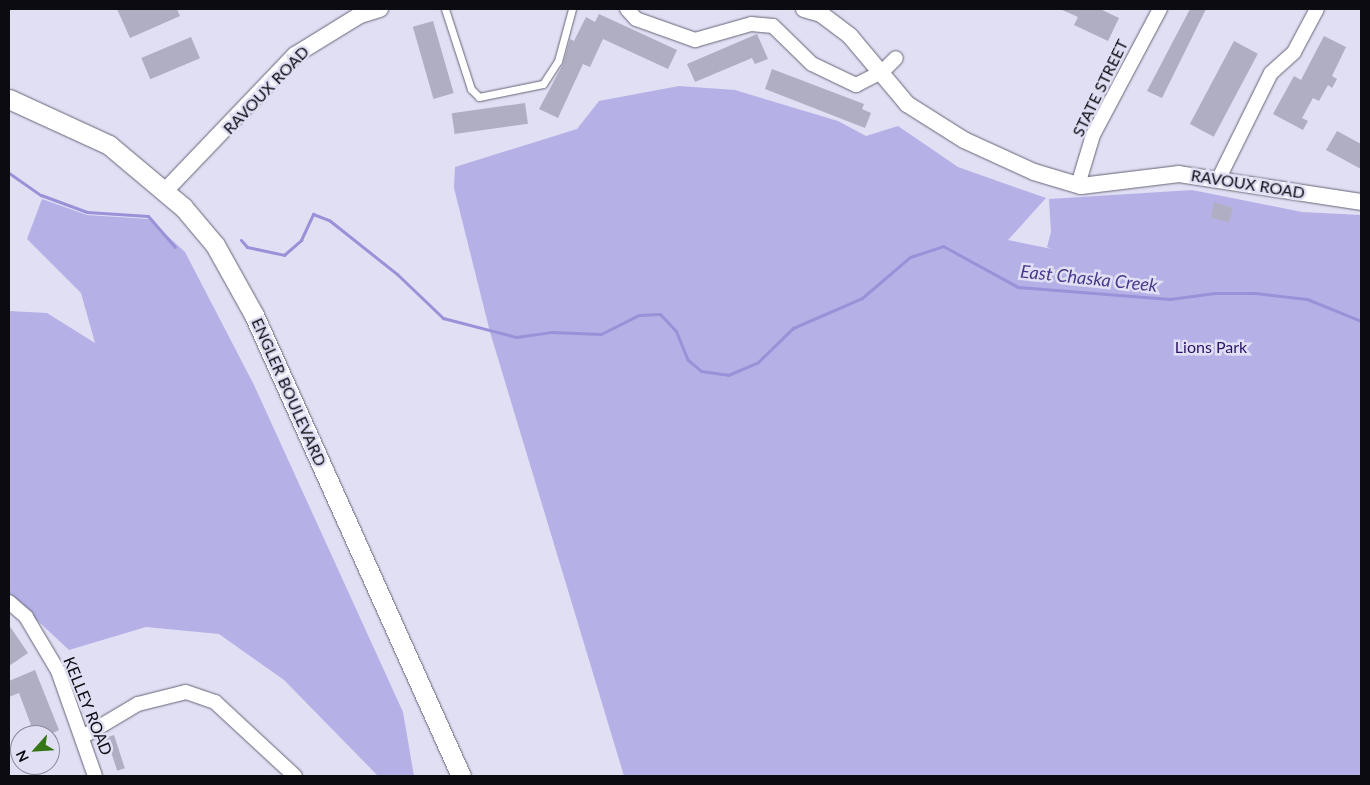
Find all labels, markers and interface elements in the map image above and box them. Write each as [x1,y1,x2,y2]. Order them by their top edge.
street label: STATE STREET [1068,36,1132,140]
street label: RAVOUX ROAD [219,42,313,138]
street label: RAVOUX ROAD [1190,166,1306,202]
water label: East Chaska Creek [1019,260,1159,296]
street label: ENGLER BOULEVARD [248,315,330,469]
park label: Lions Park [1175,337,1247,357]
street label: KELLEY ROAD [59,654,117,758]
north arrow [10,725,60,775]
text: N [12,748,32,765]

